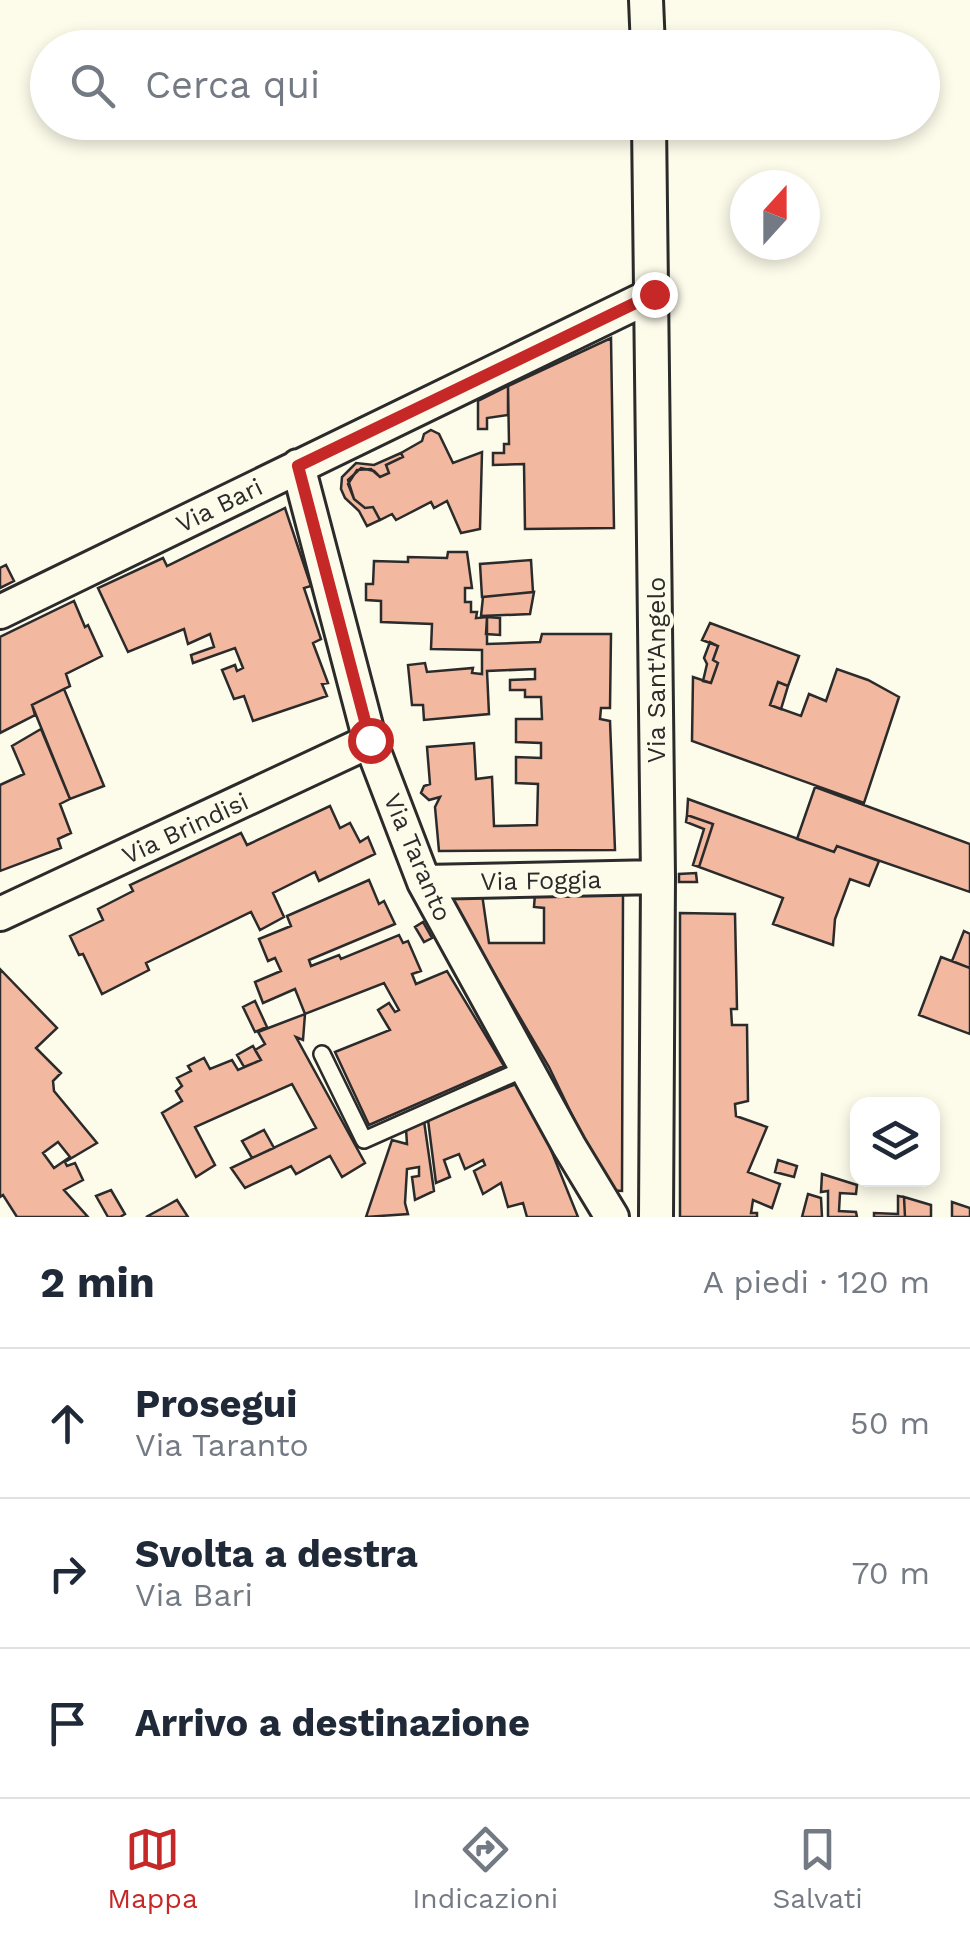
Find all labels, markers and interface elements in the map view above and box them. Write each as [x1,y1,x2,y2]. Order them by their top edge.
search box [30,30,940,140]
icon: search [65,58,120,113]
text: Cerca qui [145,63,320,107]
north arrow [730,170,820,260]
route end [632,272,678,318]
street label: Via Bari [171,472,267,539]
street label: Via Sant'Angelo [642,577,671,763]
route start [348,718,394,764]
street label: Via Brindisi [118,787,253,870]
street label: Via Taranto [378,789,457,925]
street label: Via Foggia [480,865,602,896]
map controls [850,1097,940,1187]
button: layers [850,1097,940,1187]
text: 2 min [40,1258,155,1307]
text: A piedi · 120 m [703,1263,930,1301]
text: Prosegui [135,1382,297,1426]
icon: ahead [40,1396,95,1451]
text: 50 m [850,1404,930,1442]
text: Via Taranto [135,1426,309,1464]
text: Svolta a destra [135,1532,418,1576]
icon: right [40,1546,95,1601]
text: 70 m [851,1554,930,1592]
text: Via Bari [135,1576,253,1614]
icon: arrive [40,1696,95,1751]
text: Arrivo a destinazione [135,1701,530,1745]
tab: Mappa [107,1822,198,1915]
tab: Indicazioni [412,1822,558,1915]
tab: Salvati [773,1822,863,1915]

